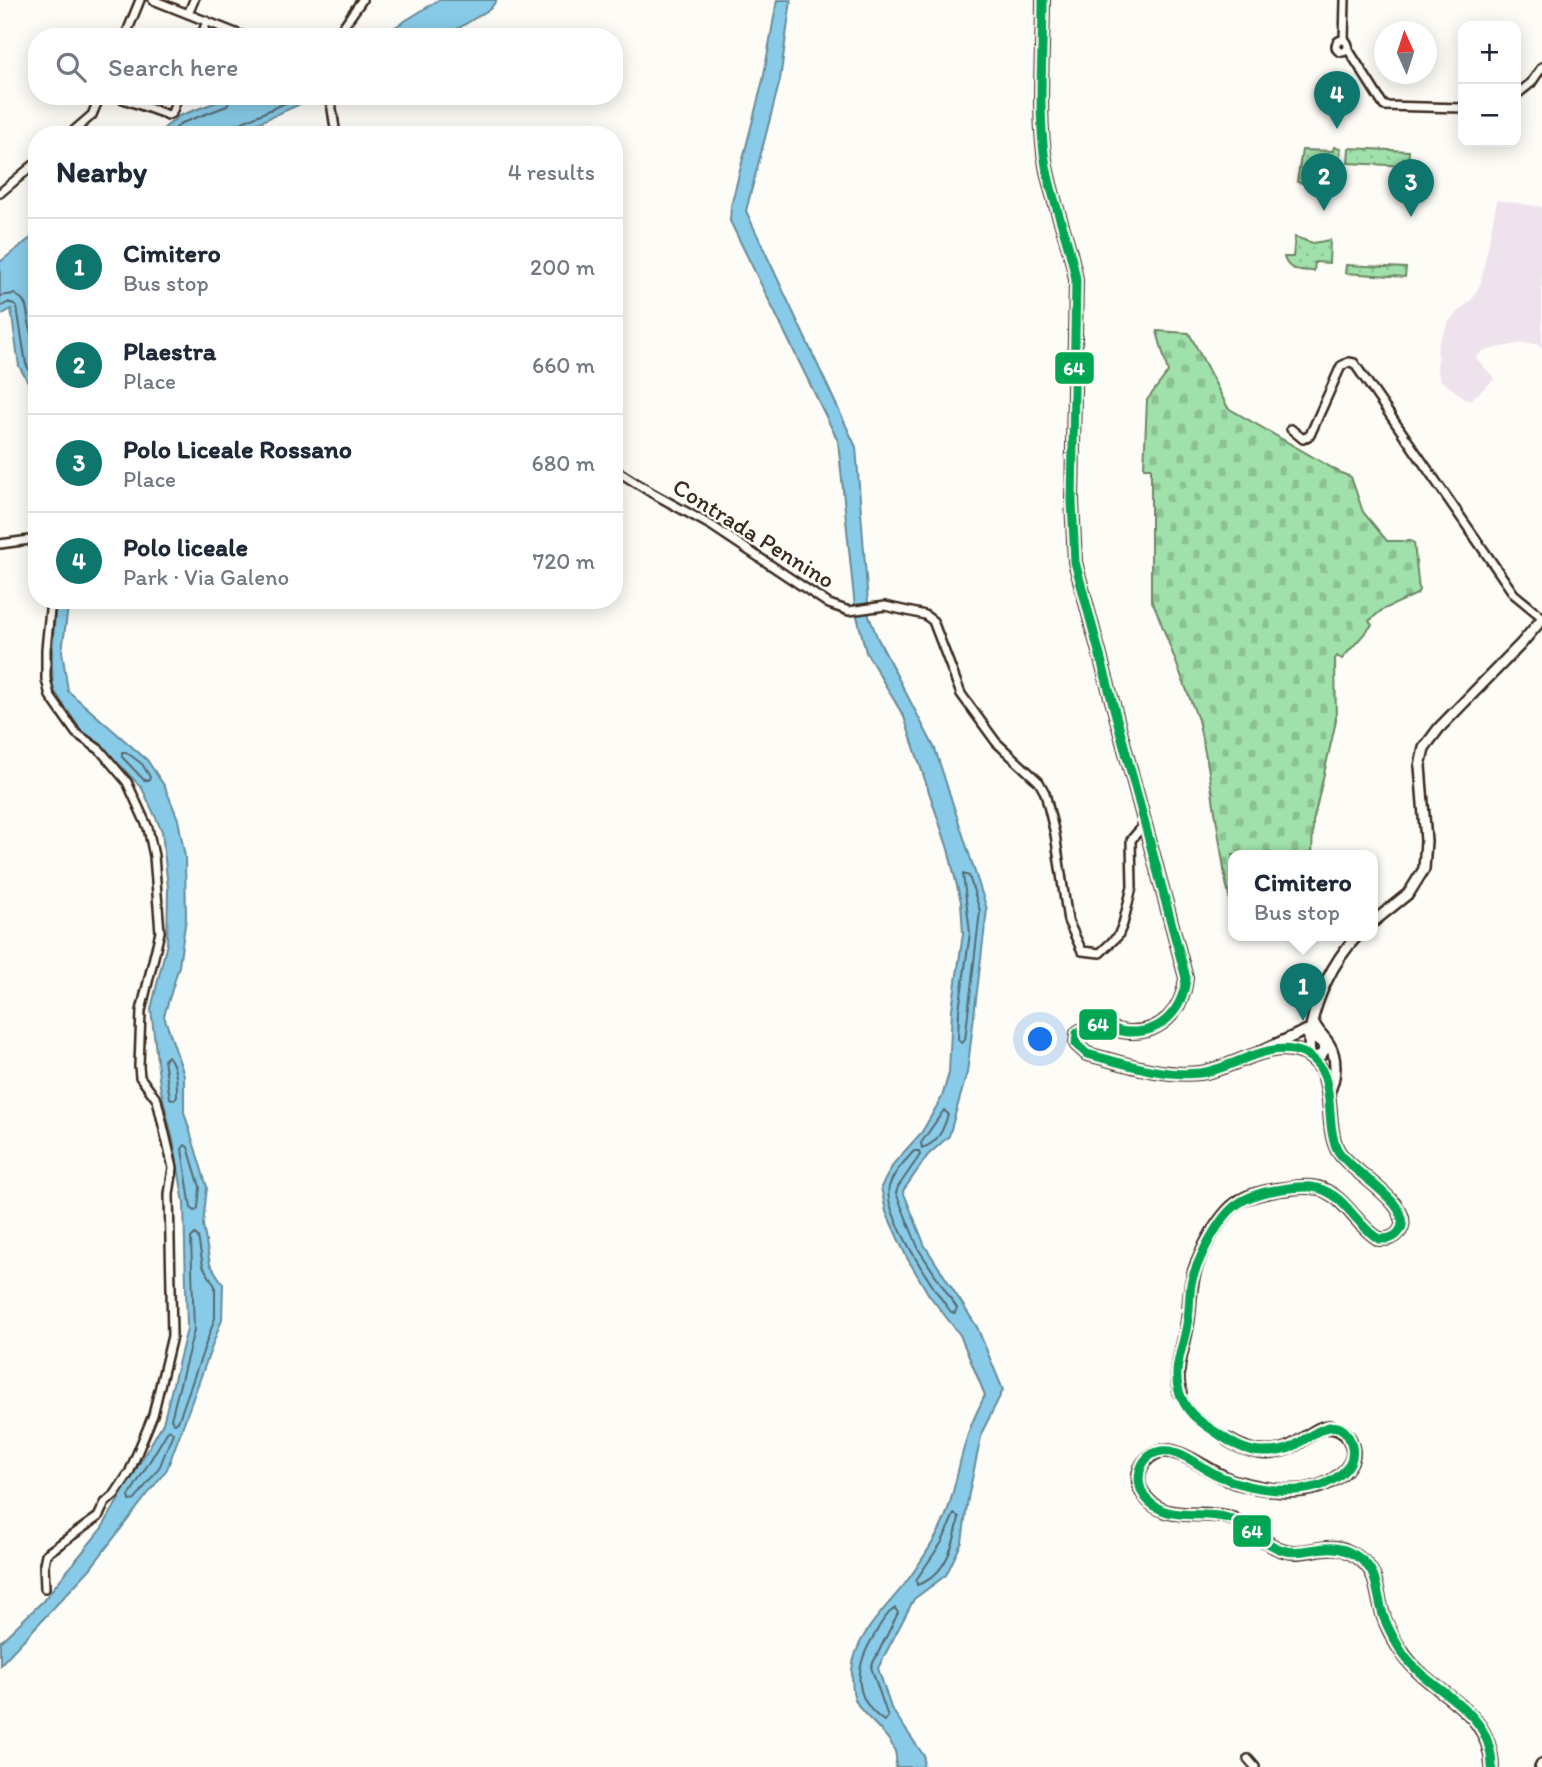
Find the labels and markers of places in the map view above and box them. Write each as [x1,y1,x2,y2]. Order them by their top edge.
pin: 4 [1314,71,1360,129]
pin: 2 [1301,153,1347,211]
pin: 3 [1388,159,1434,217]
pin: 1 [1280,963,1326,1021]

